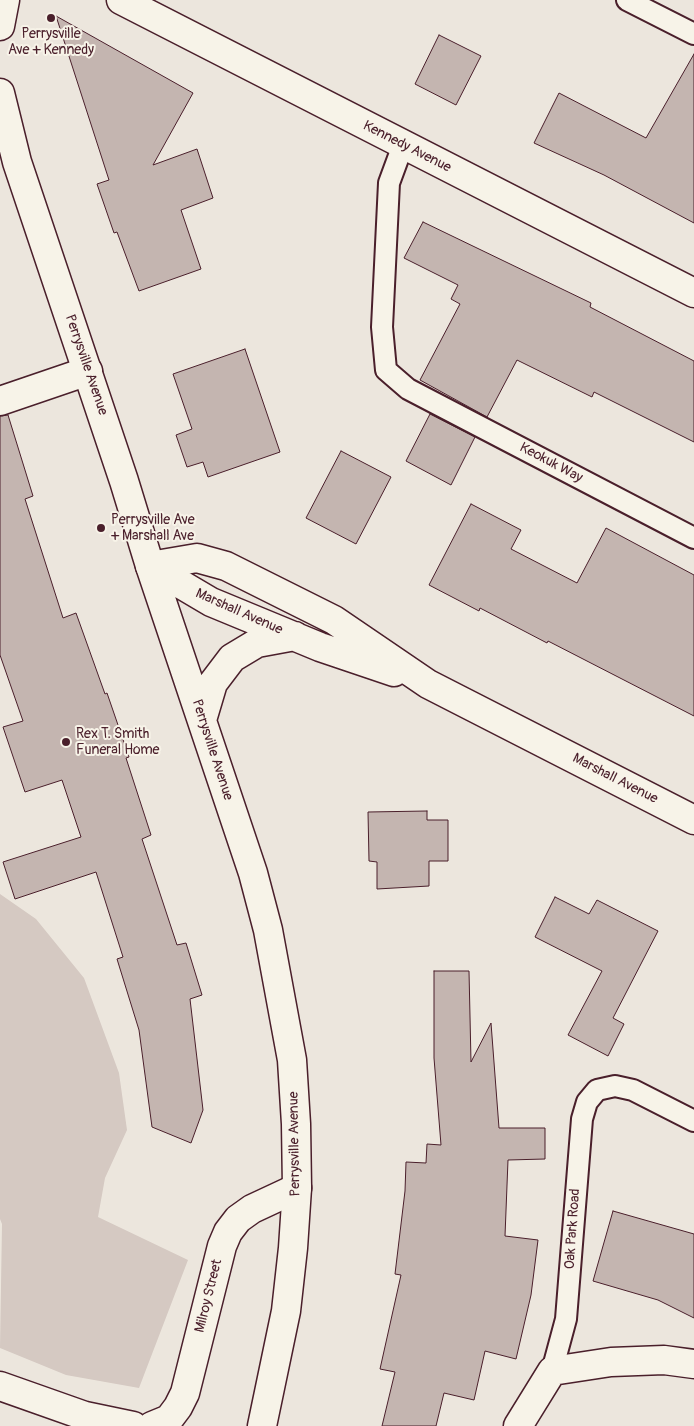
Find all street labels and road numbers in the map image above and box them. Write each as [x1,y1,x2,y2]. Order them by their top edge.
street label: Kennedy Avenue [360,118,454,176]
street label: Perrysville Avenue [61,312,111,418]
street label: Keokuk Way [517,439,585,487]
street label: Marshall Avenue [193,585,285,639]
street label: Perrysville Avenue [188,697,236,803]
street label: Marshall Avenue [569,750,661,808]
street label: Perrysville Avenue [286,1091,304,1197]
street label: Oak Park Road [562,1188,584,1270]
street label: Milroy Street [192,1258,226,1334]

